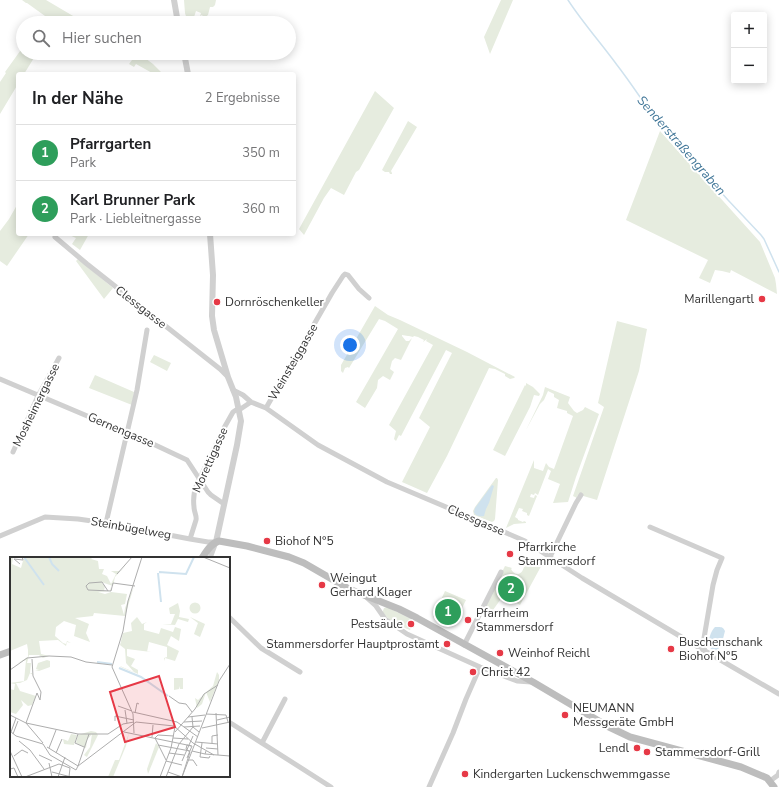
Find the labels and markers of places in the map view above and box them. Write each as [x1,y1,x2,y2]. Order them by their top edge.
place label: Marillengartl [684,291,754,307]
place label: Dornröschenkeller [225,294,325,310]
marker: Marillengartl [757,294,767,304]
marker: Dornröschenkeller [212,297,222,307]
place label: Biohof N°5 [275,533,334,549]
marker: Biohof N°5 [262,536,272,546]
place label: Pfarrkirche Stammersdorf [518,539,596,569]
marker: Pfarrkirche Stammersdorf [505,549,515,559]
place label: Weingut Gerhard Klager [330,570,413,600]
pin: 2 [498,574,524,604]
marker: Weingut Gerhard Klager [317,580,327,590]
pin: 1 [435,597,461,627]
place label: Pfarrheim Stammersdorf [476,605,554,635]
marker: Pfarrheim Stammersdorf [463,615,473,625]
place label: Pestsäule [351,616,403,632]
marker: Pestsäule [406,619,416,629]
place label: Buschenschank Biohof N°5 [679,634,764,664]
place label: Stammersdorfer Hauptprostamt [266,636,440,652]
marker: Stammersdorfer Hauptprostamt [442,639,452,649]
marker: Buschenschank Biohof N°5 [666,644,676,654]
place label: Weinhof Reichl [508,645,590,661]
marker: Weinhof Reichl [495,648,505,658]
place label: Christ 42 [481,664,530,680]
marker: Christ 42 [468,667,478,677]
place label: NEUMANN Messgeräte GmbH [573,700,674,730]
marker: NEUMANN Messgeräte GmbH [560,710,570,720]
place label: Lendl [599,740,629,756]
marker: Lendl [632,743,642,753]
place label: Stammersdorf-Grill [655,744,760,760]
marker: Stammersdorf-Grill [642,747,652,757]
place label: Kindergarten Luckenschwemmgasse [473,766,670,782]
marker: Kindergarten Luckenschwemmgasse [460,769,470,779]

